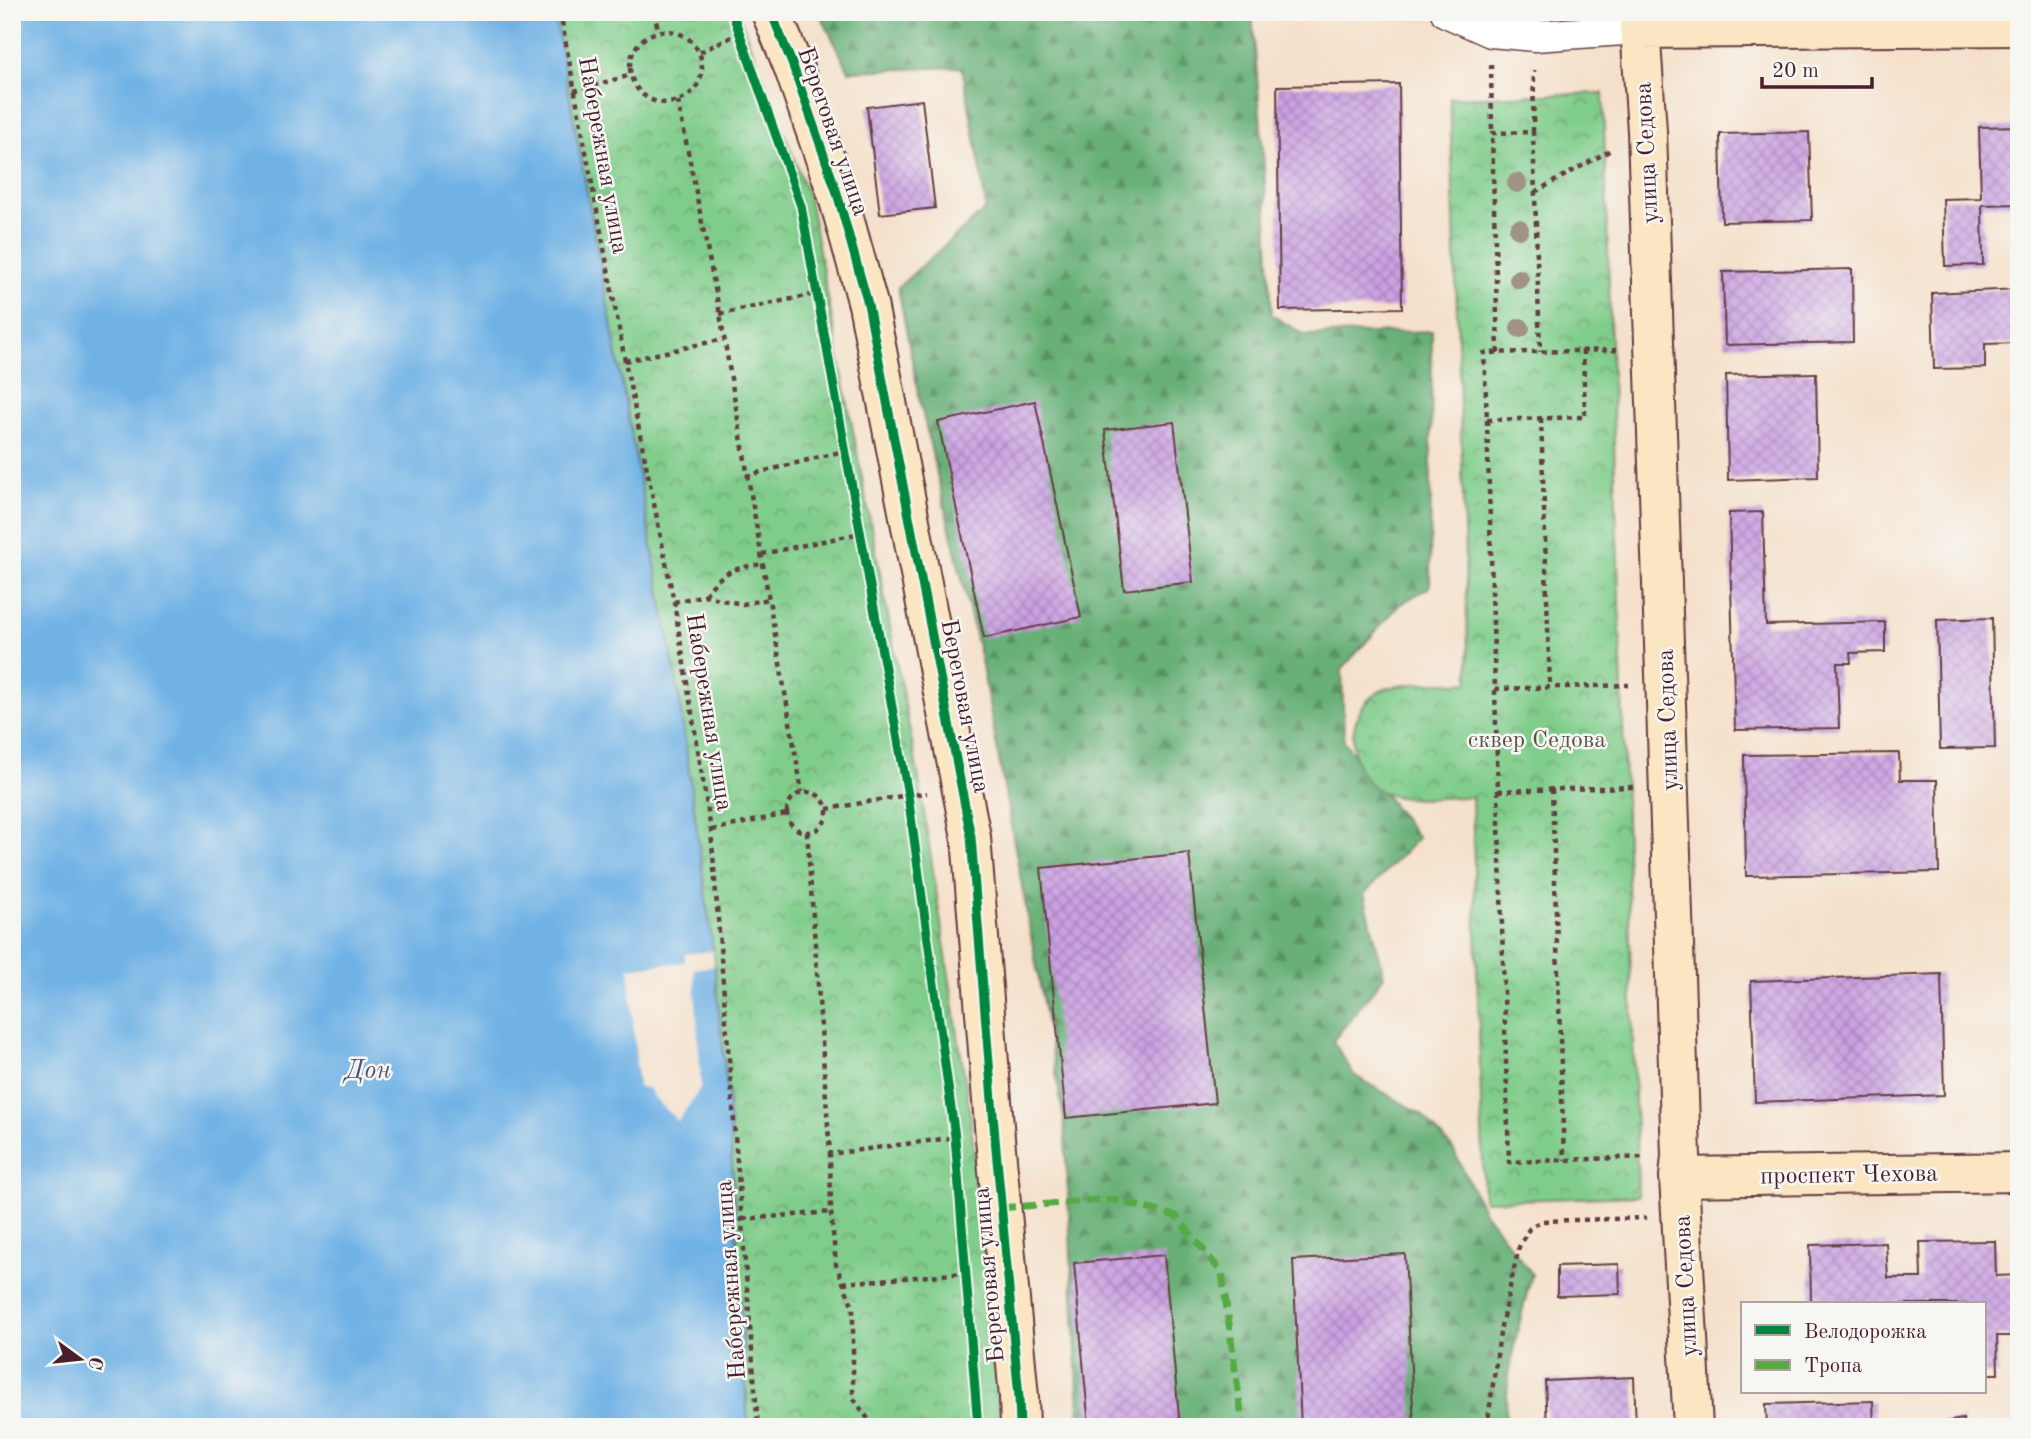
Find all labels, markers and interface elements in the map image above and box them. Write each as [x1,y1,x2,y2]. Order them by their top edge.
street label: Береговая улица [792,44,872,219]
scale bar [1762,46,1872,90]
street label: Набережная улица [573,55,631,256]
text: 20 m [1772,61,1819,82]
street label: улица Седова [1632,81,1664,225]
street label: Набережная улица [681,612,736,813]
street label: Береговая улица [935,617,993,795]
street label: улица Седова [1655,648,1683,791]
park label: сквер Седова [1468,729,1606,753]
water label: Дон [342,1058,391,1084]
street label: проспект Чехова [1760,1162,1938,1190]
street label: Набережная улица [713,1179,751,1380]
street label: Береговая улица [970,1186,1010,1364]
street label: улица Седова [1671,1214,1703,1358]
legend [1741,1302,1986,1394]
text: Велодорожка [1804,1322,1927,1343]
north arrow [46,1324,116,1394]
text: С [83,1354,105,1371]
text: Тропа [1804,1356,1862,1377]

